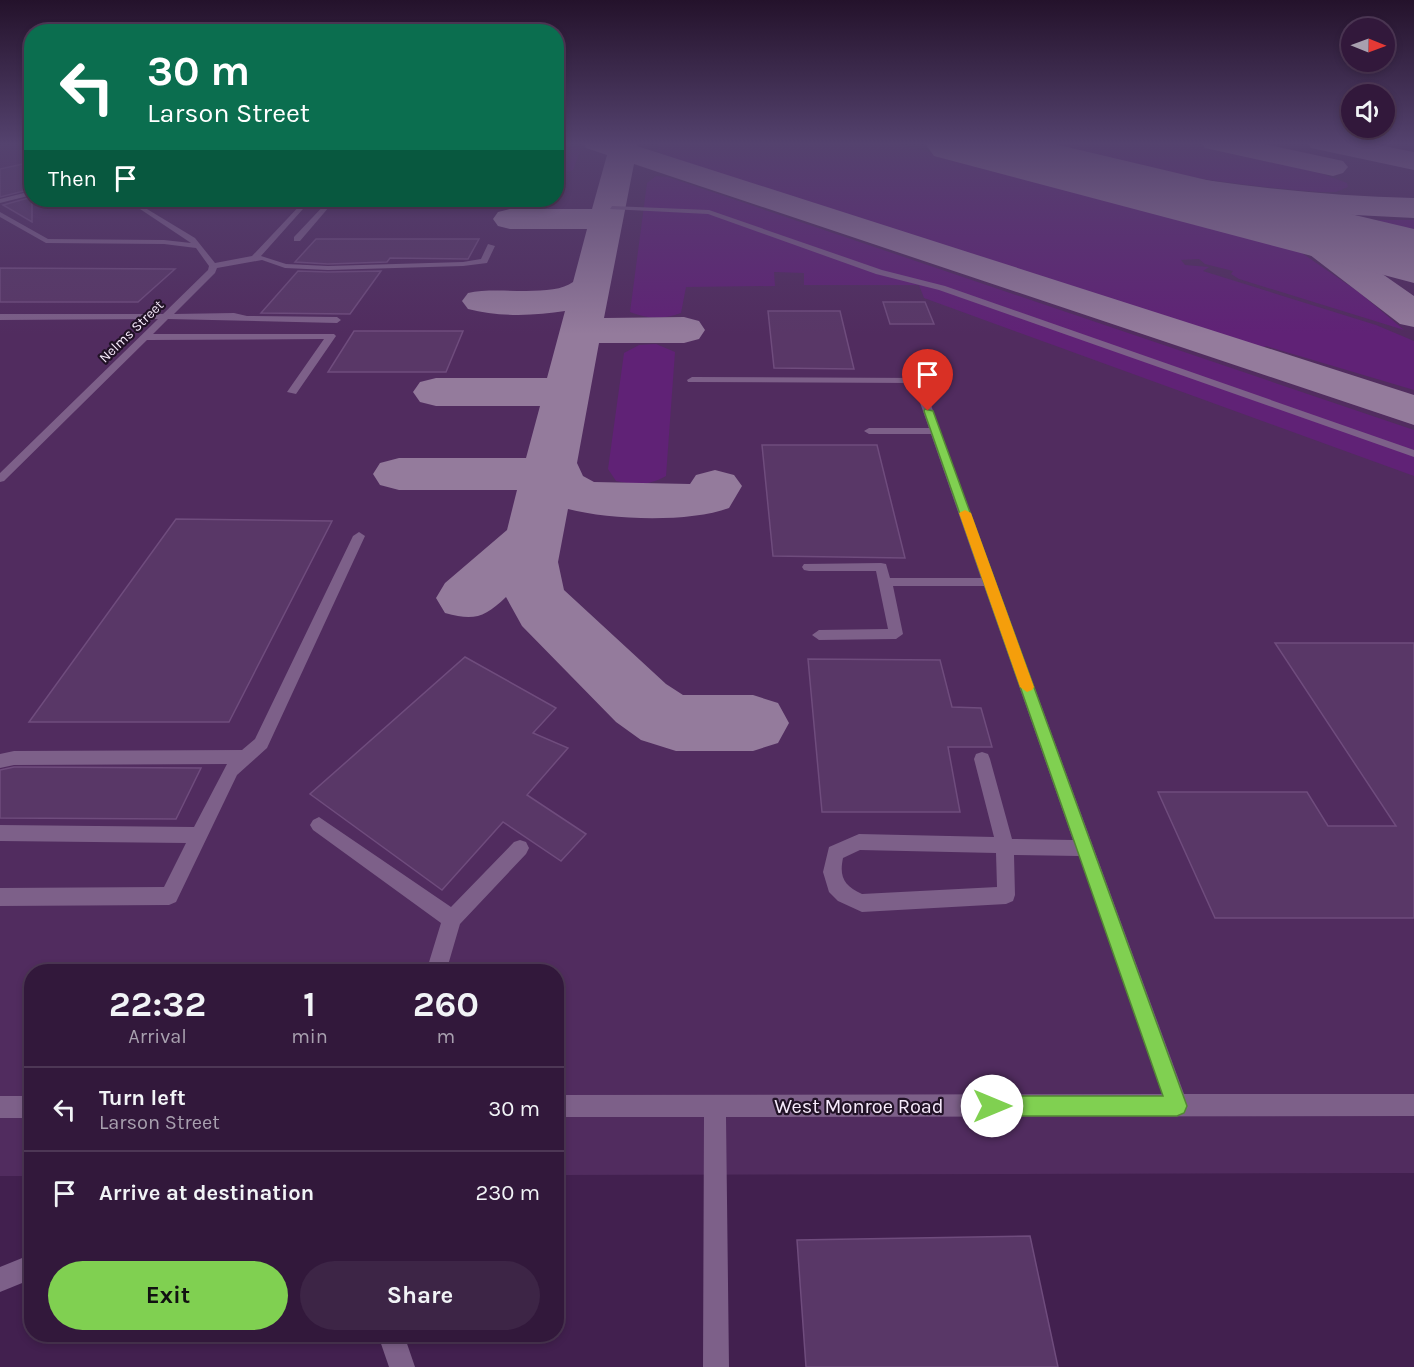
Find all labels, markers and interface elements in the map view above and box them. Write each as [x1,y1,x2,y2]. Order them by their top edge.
north arrow [1341,18,1395,72]
map controls [1341,18,1395,138]
text: 30 m [147,46,250,96]
icon: left [48,48,126,126]
button: sound [1341,84,1395,138]
text: Larson Street [147,97,310,129]
icon: arrive [109,162,142,195]
text: Then [48,166,97,192]
street label: Nelms Street [96,296,167,366]
pin [902,349,953,411]
icon: arrive [911,358,944,391]
text: 22:32 [109,983,206,1025]
text: 1 [303,983,316,1025]
text: 260 [413,983,479,1025]
text: Arrival [128,1025,187,1048]
text: min [291,1025,328,1048]
text: m [437,1025,455,1048]
position arrow [960,1074,1024,1138]
text: Turn left [99,1085,186,1111]
icon: left [48,1093,81,1126]
street label: West Monroe Road [774,1095,944,1118]
text: 30 m [488,1096,540,1122]
text: Larson Street [99,1111,220,1134]
icon: arrive [48,1177,81,1210]
text: Arrive at destination [99,1180,314,1206]
text: 230 m [475,1180,540,1206]
button: Exit [48,1261,288,1330]
button: Share [300,1261,540,1330]

